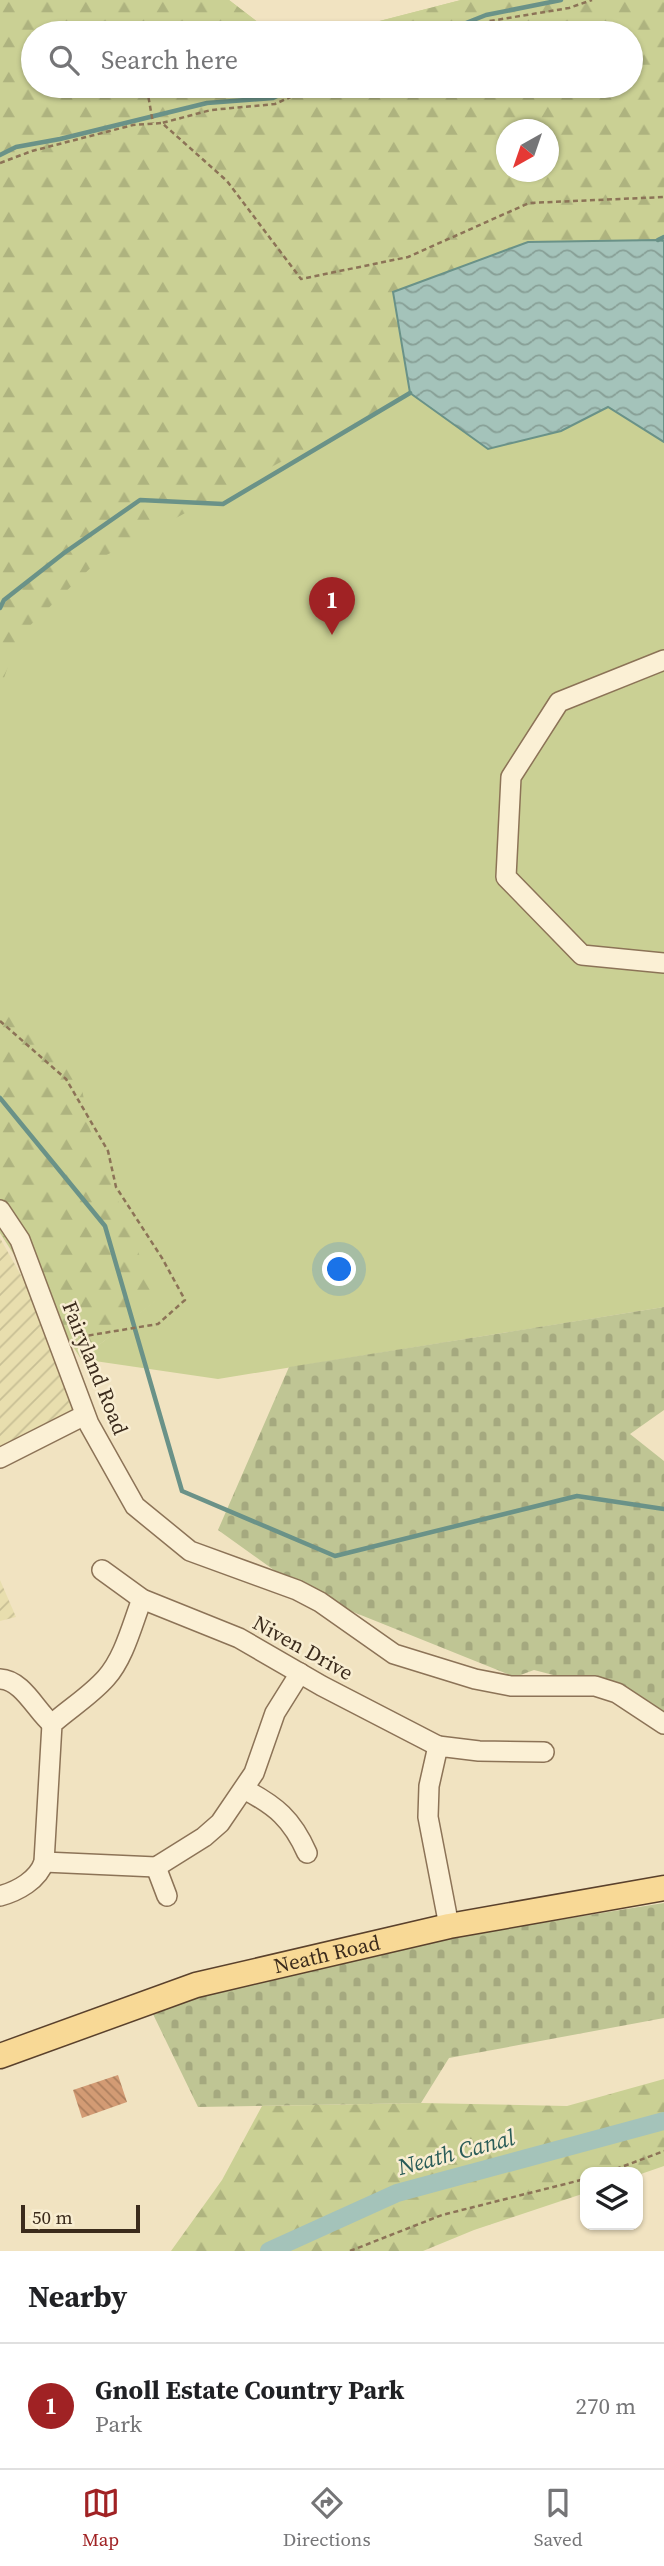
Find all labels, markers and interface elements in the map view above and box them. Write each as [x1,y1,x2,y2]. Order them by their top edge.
search box [21,21,643,98]
icon: search [45,41,83,79]
text: Search here [101,42,238,78]
north arrow [496,119,559,182]
pin: 1 [309,577,355,635]
your location [322,1252,356,1286]
street label: Fairyland Road [56,1297,135,1439]
street label: Niven Drive [248,1608,359,1687]
street label: Neath Road [271,1928,383,1980]
water label: Neath Canal [393,2121,519,2183]
map controls [580,2167,643,2230]
button: layers [580,2167,643,2230]
scale bar [21,2202,140,2234]
text: 50 m [32,2204,73,2230]
text: Nearby [28,2276,127,2317]
text: Gnoll Estate Country Park [95,2372,404,2408]
text: 1 [45,2390,57,2422]
text: 270 m [575,2390,636,2422]
text: Park [95,2408,142,2440]
tab: Map [82,2484,120,2552]
tab: Directions [283,2484,371,2552]
tab: Saved [534,2484,582,2552]

